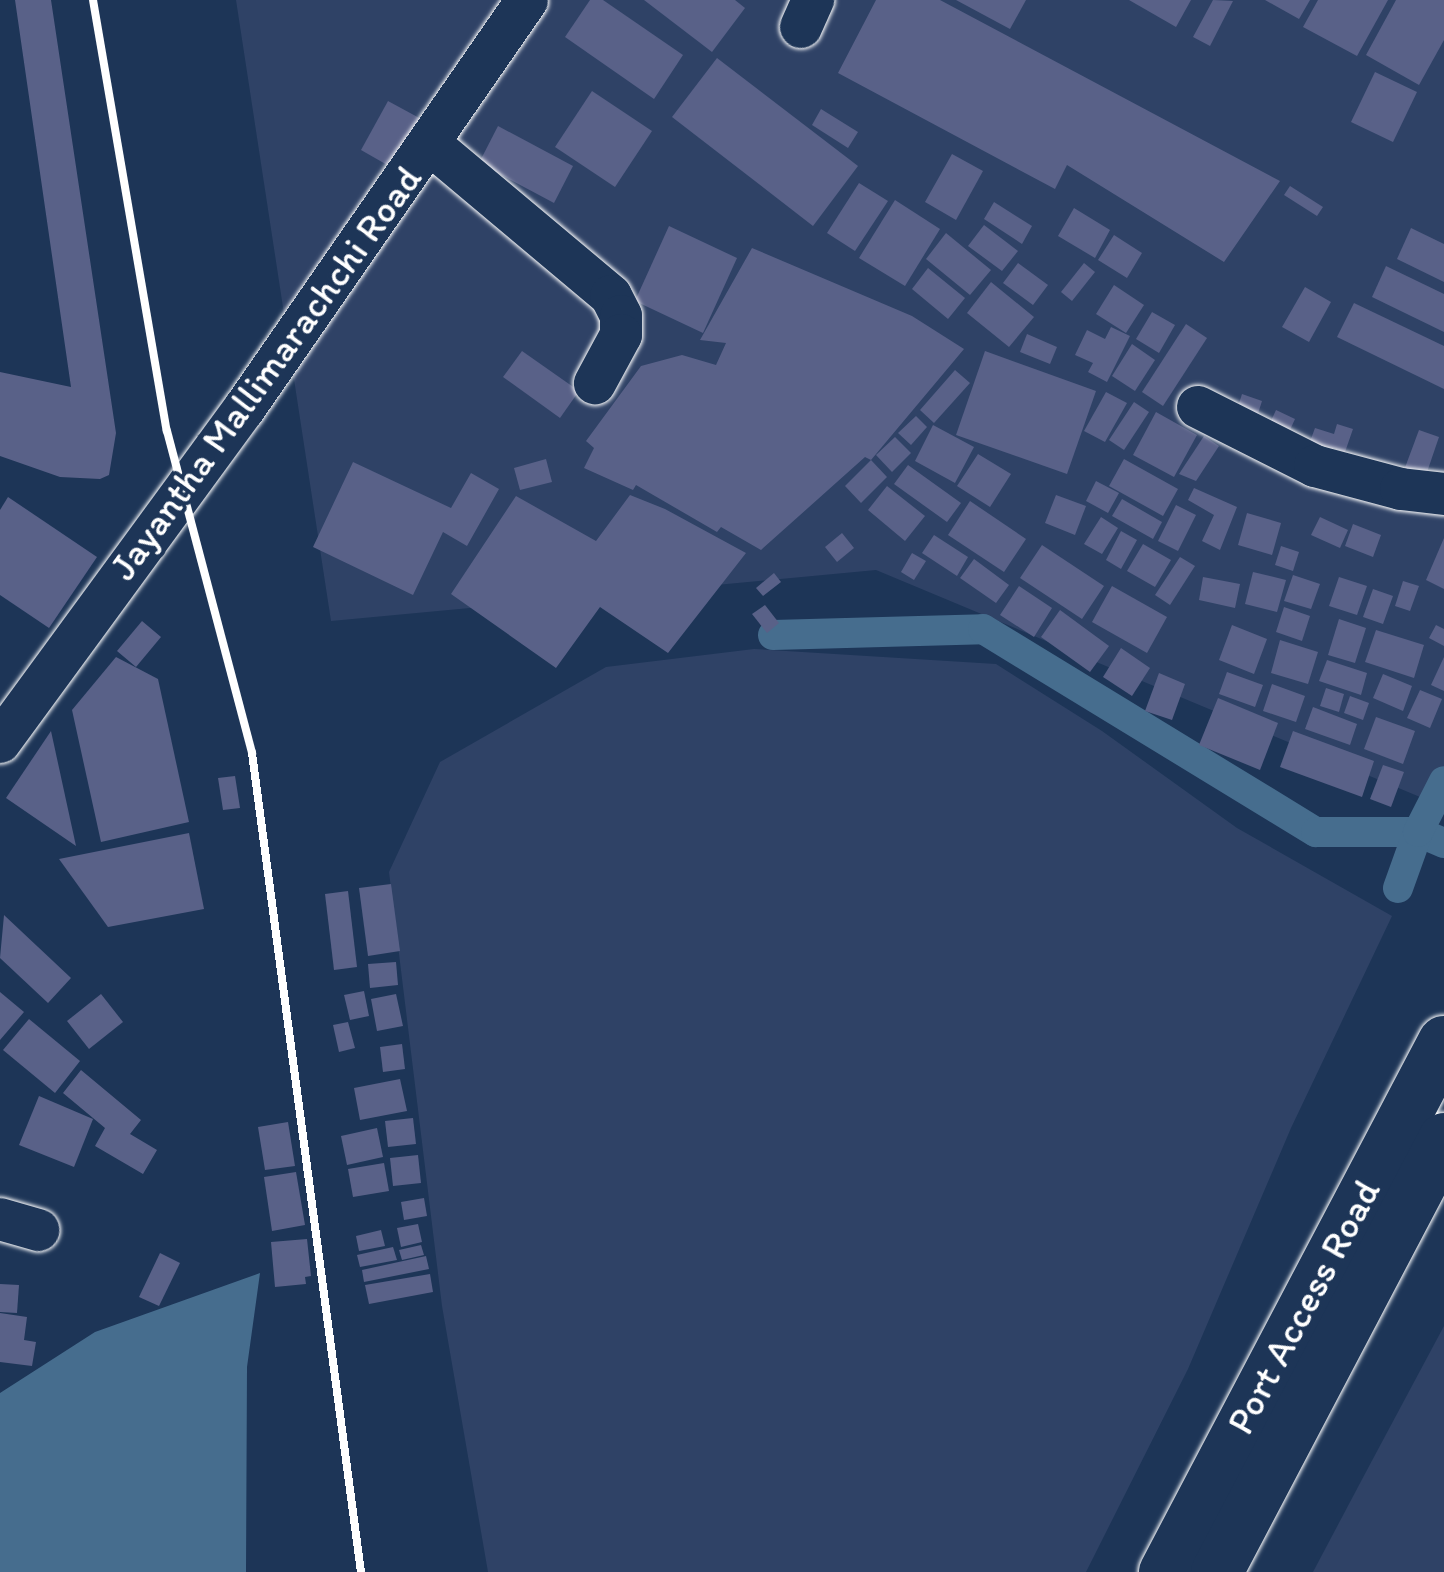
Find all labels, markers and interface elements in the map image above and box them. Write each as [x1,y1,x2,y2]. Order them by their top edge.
street label: Jayantha Mallimarachchi Road [101,158,431,588]
street label: Port Access Road [1218,1173,1390,1441]

